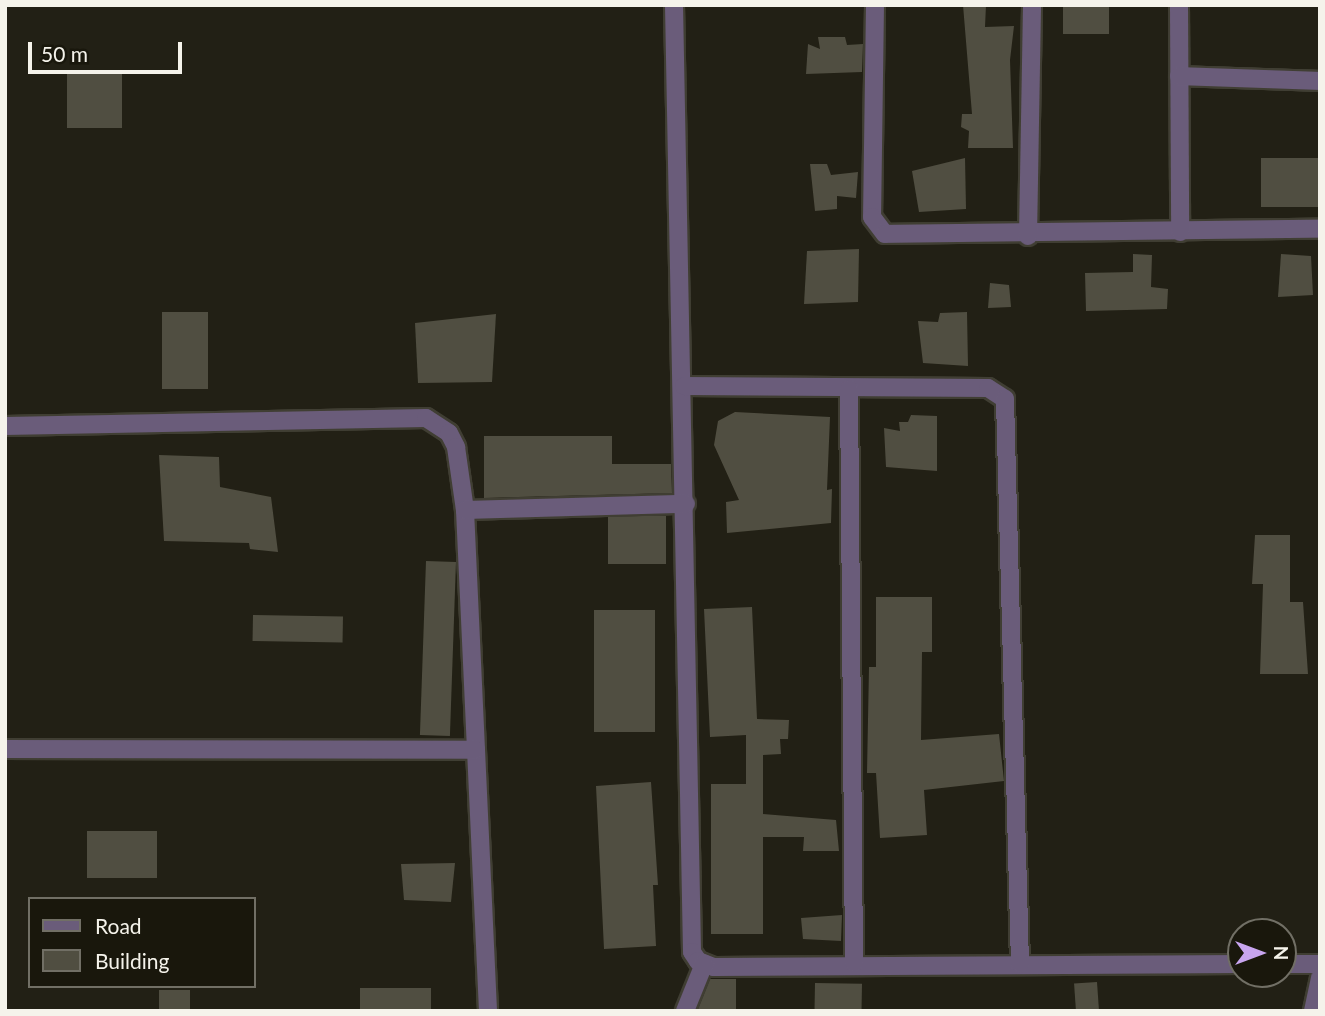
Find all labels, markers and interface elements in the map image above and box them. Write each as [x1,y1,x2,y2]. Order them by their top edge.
scale bar [32,28,186,72]
text: 50 m [41,41,88,66]
legend [28,897,256,988]
text: Road [95,913,142,938]
north arrow [1227,918,1297,988]
text: N [1270,946,1293,960]
text: Building [95,948,170,973]

